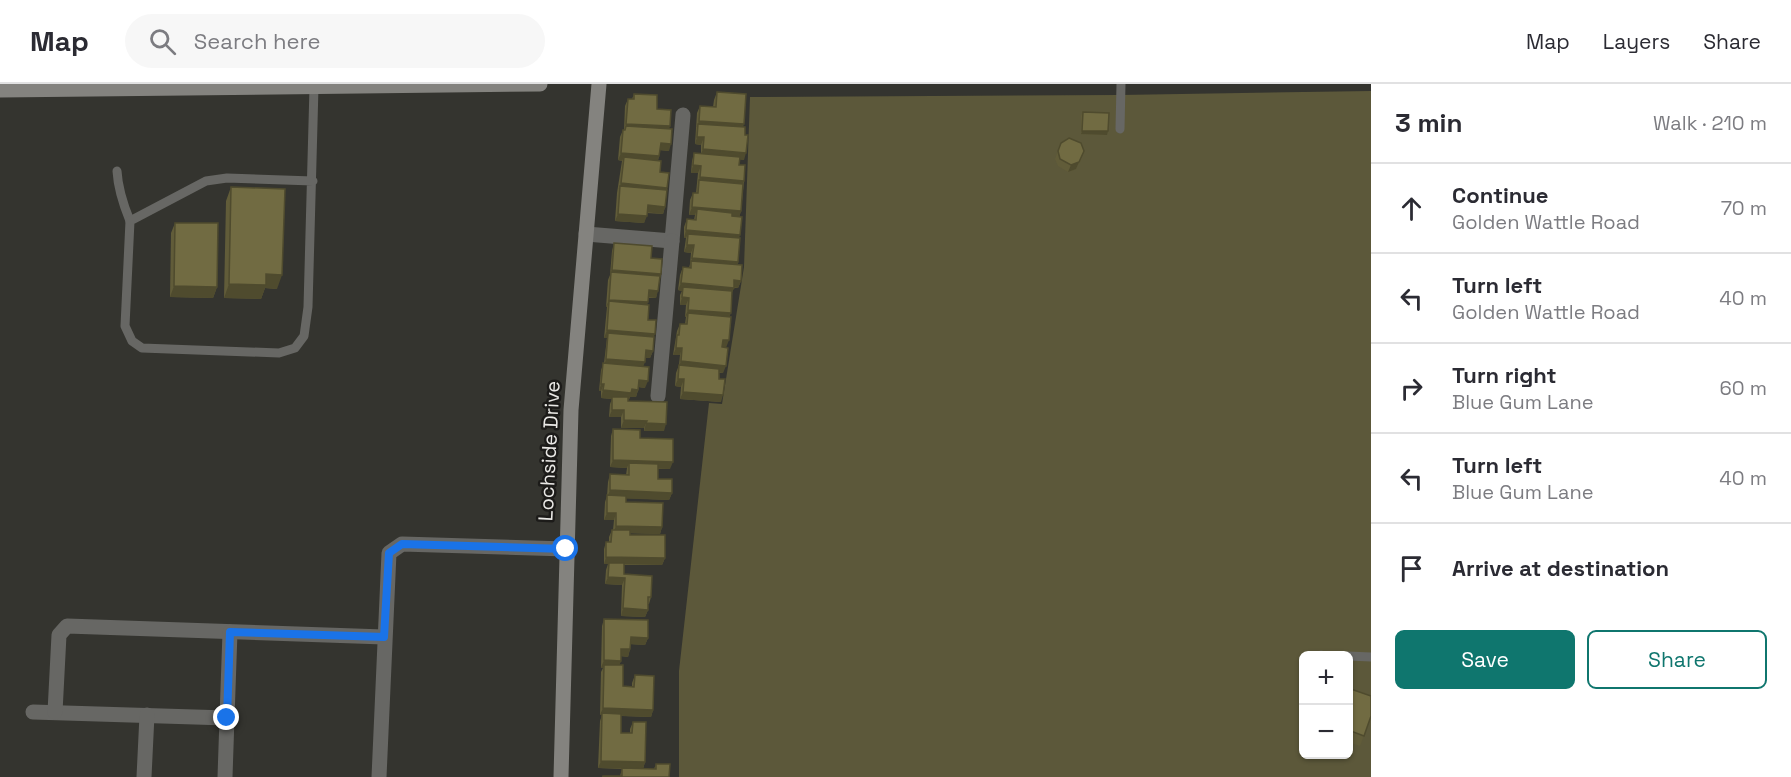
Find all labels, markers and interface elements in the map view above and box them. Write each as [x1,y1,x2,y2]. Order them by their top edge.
search box [125,14,545,68]
text: Map [30,23,89,59]
icon: search [146,25,179,58]
text: Search here [194,27,321,55]
text: Map [1526,28,1570,55]
text: Layers [1603,28,1670,55]
text: Share [1703,28,1761,55]
text: 3 min [1395,106,1463,140]
text: Walk · 210 m [1653,110,1767,136]
text: Continue [1452,181,1548,209]
icon: ahead [1395,192,1428,225]
text: 70 m [1721,195,1767,221]
text: Golden Wattle Road [1452,209,1640,235]
text: Turn left [1452,271,1542,299]
icon: left [1395,282,1428,315]
text: 40 m [1719,285,1767,311]
text: Golden Wattle Road [1452,299,1640,325]
text: Turn right [1452,361,1557,389]
icon: right [1395,372,1428,405]
text: 60 m [1720,375,1767,401]
street label: Lochside Drive [532,380,566,522]
text: Blue Gum Lane [1452,389,1594,415]
text: Turn left [1452,451,1542,479]
icon: left [1395,462,1428,495]
text: 40 m [1719,465,1767,491]
text: Blue Gum Lane [1452,479,1594,505]
route start [552,535,578,561]
icon: arrive [1395,552,1428,585]
text: Arrive at destination [1452,554,1669,582]
button: Save [1395,630,1575,689]
button: Share [1587,630,1767,689]
map controls [1299,651,1353,759]
button: + [1299,651,1353,705]
route end [213,704,239,730]
button: − [1299,705,1353,759]

